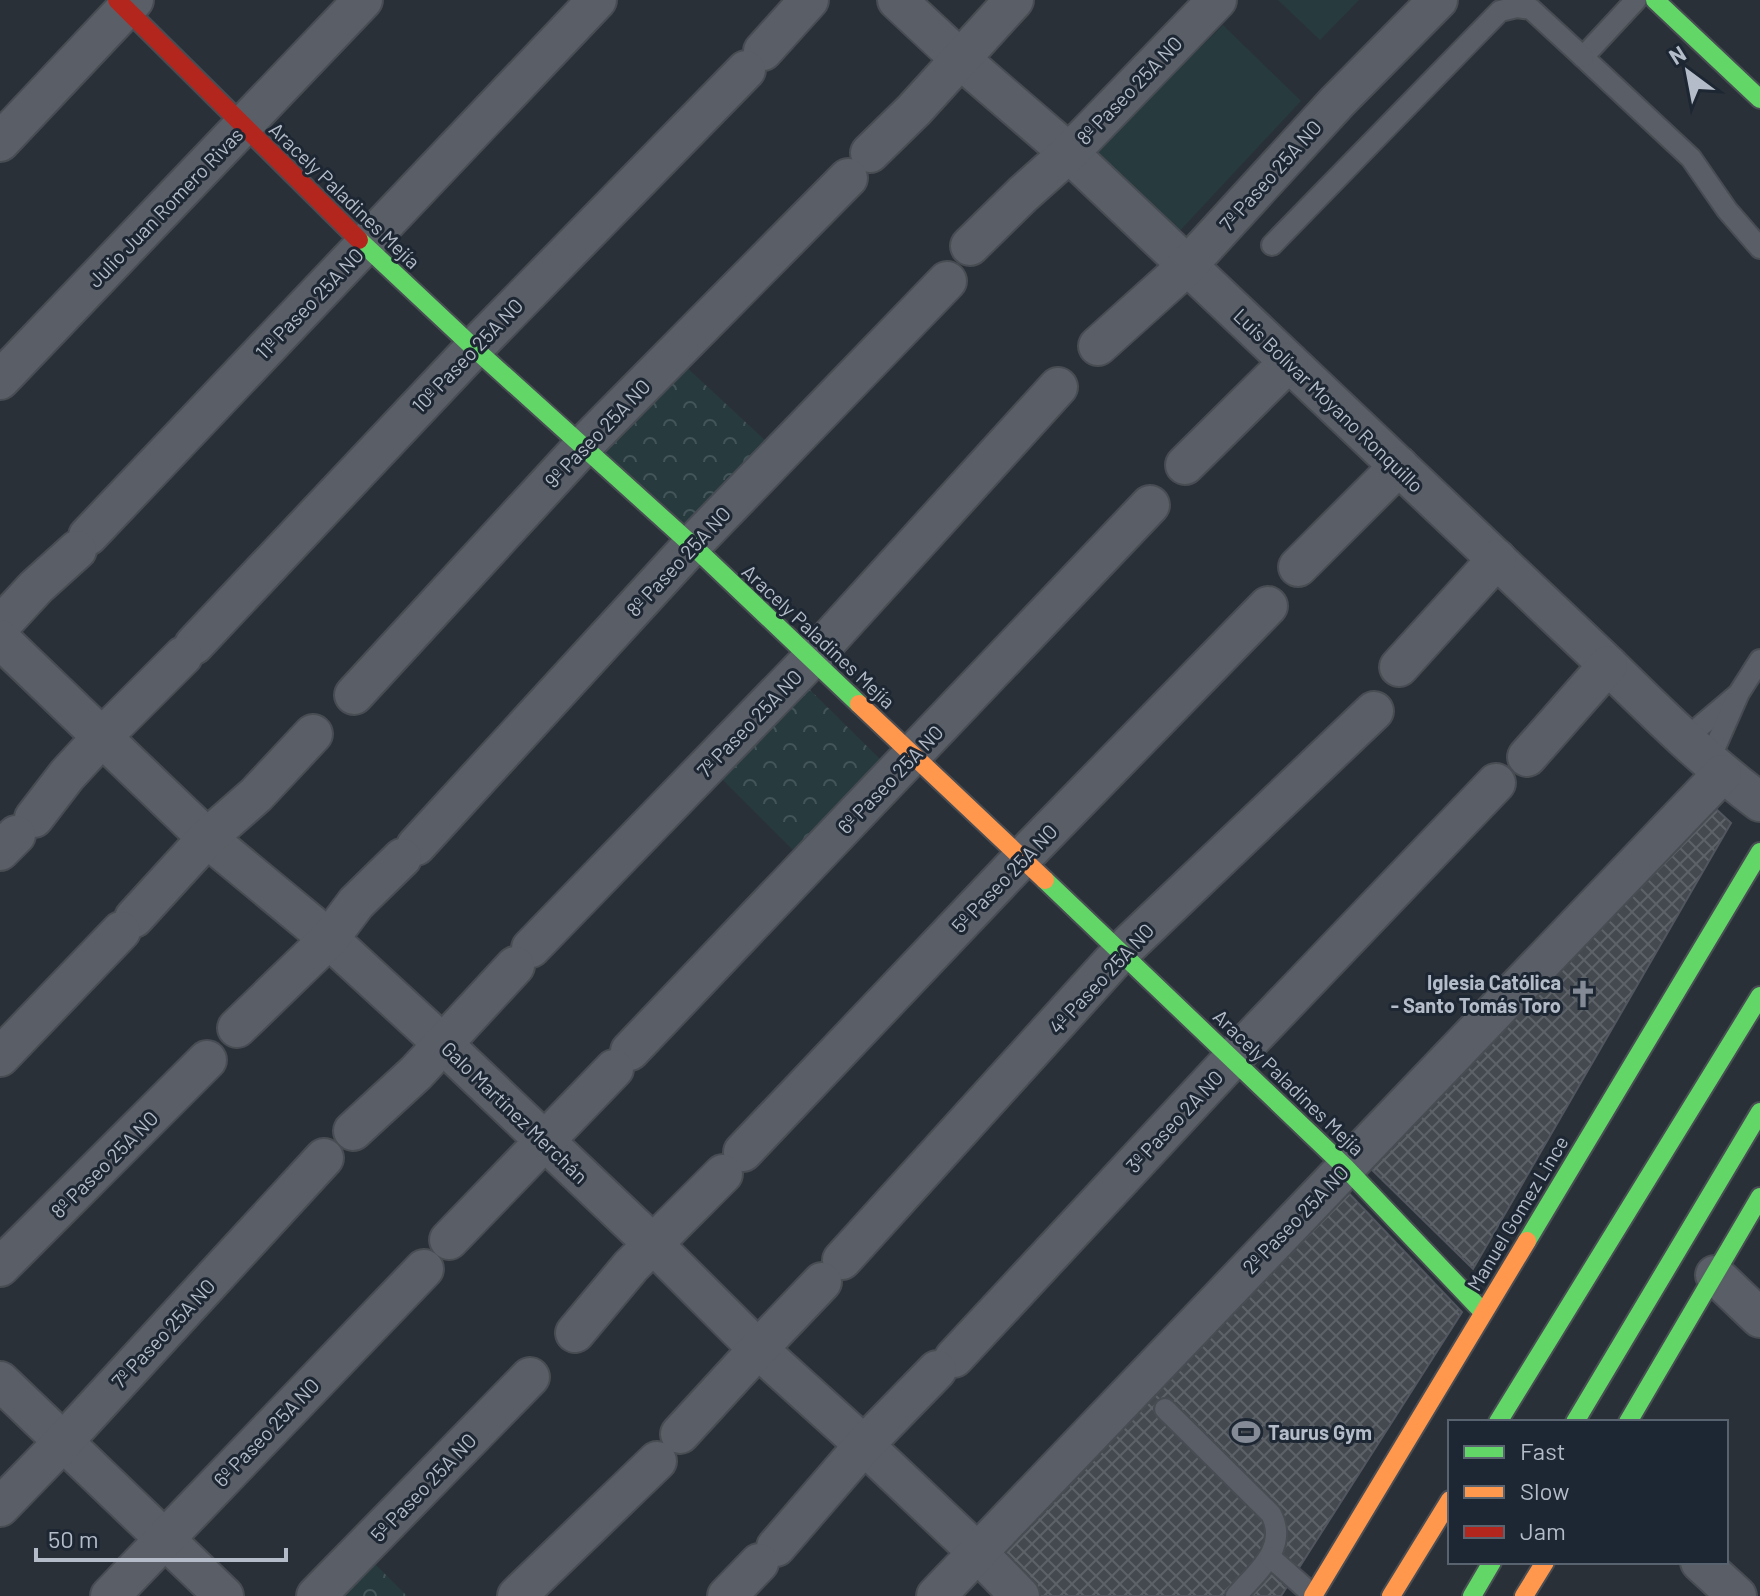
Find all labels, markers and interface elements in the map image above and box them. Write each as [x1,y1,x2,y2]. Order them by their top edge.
street label: 8º Paseo 25A NO [1071,31,1187,149]
north arrow [1648,32,1728,112]
text: N [1664,39,1690,69]
street label: 7º Paseo 25A NO [1214,115,1326,235]
street label: Aracely Paladines Mejía [265,117,425,273]
street label: Julio Juan Romero Rivas [82,122,248,292]
street label: 11º Paseo 25A NO [250,242,368,364]
street label: 10º Paseo 25A NO [406,293,528,417]
street label: Luis Bolívar Moyano Ronquillo [1229,303,1429,497]
street label: 9º Paseo 25A NO [539,374,655,492]
street label: 8º Paseo 25A NO [621,501,735,621]
street label: Aracely Paladines Mejía [738,559,900,713]
street label: 7º Paseo 25A NO [691,664,807,782]
street label: 6º Paseo 25A NO [832,720,948,838]
street label: 5º Paseo 25A NO [946,819,1062,937]
street label: 4º Paseo 25A NO [1044,918,1158,1038]
place label: Iglesia Católica - Santo Tomás Toro [1391,970,1561,1017]
church icon: Iglesia Católica - Santo Tomás Toro [1568,979,1598,1009]
street label: Aracely Paladines Mejía [1209,1004,1369,1160]
street label: Galo Martínez Merchán [437,1036,593,1188]
street label: 3º Paseo 2A NO [1120,1065,1228,1177]
street label: 8º Paseo 25A NO [45,1105,163,1223]
street label: Manuel Gomez Lince [1461,1131,1573,1295]
street label: 2º Paseo 25A NO [1237,1160,1353,1278]
street label: 7º Paseo 25A NO [106,1273,220,1393]
street label: 6º Paseo 25A NO [208,1373,324,1491]
sports icon: Taurus Gym [1231,1417,1261,1447]
place label: Taurus Gym [1268,1420,1372,1444]
legend [1448,1420,1728,1564]
street label: 5º Paseo 25A NO [365,1428,481,1546]
text: Fast [1520,1436,1565,1465]
text: Slow [1520,1476,1569,1505]
scale bar [36,1512,286,1562]
text: Jam [1520,1516,1566,1545]
text: 50 m [48,1524,99,1553]

